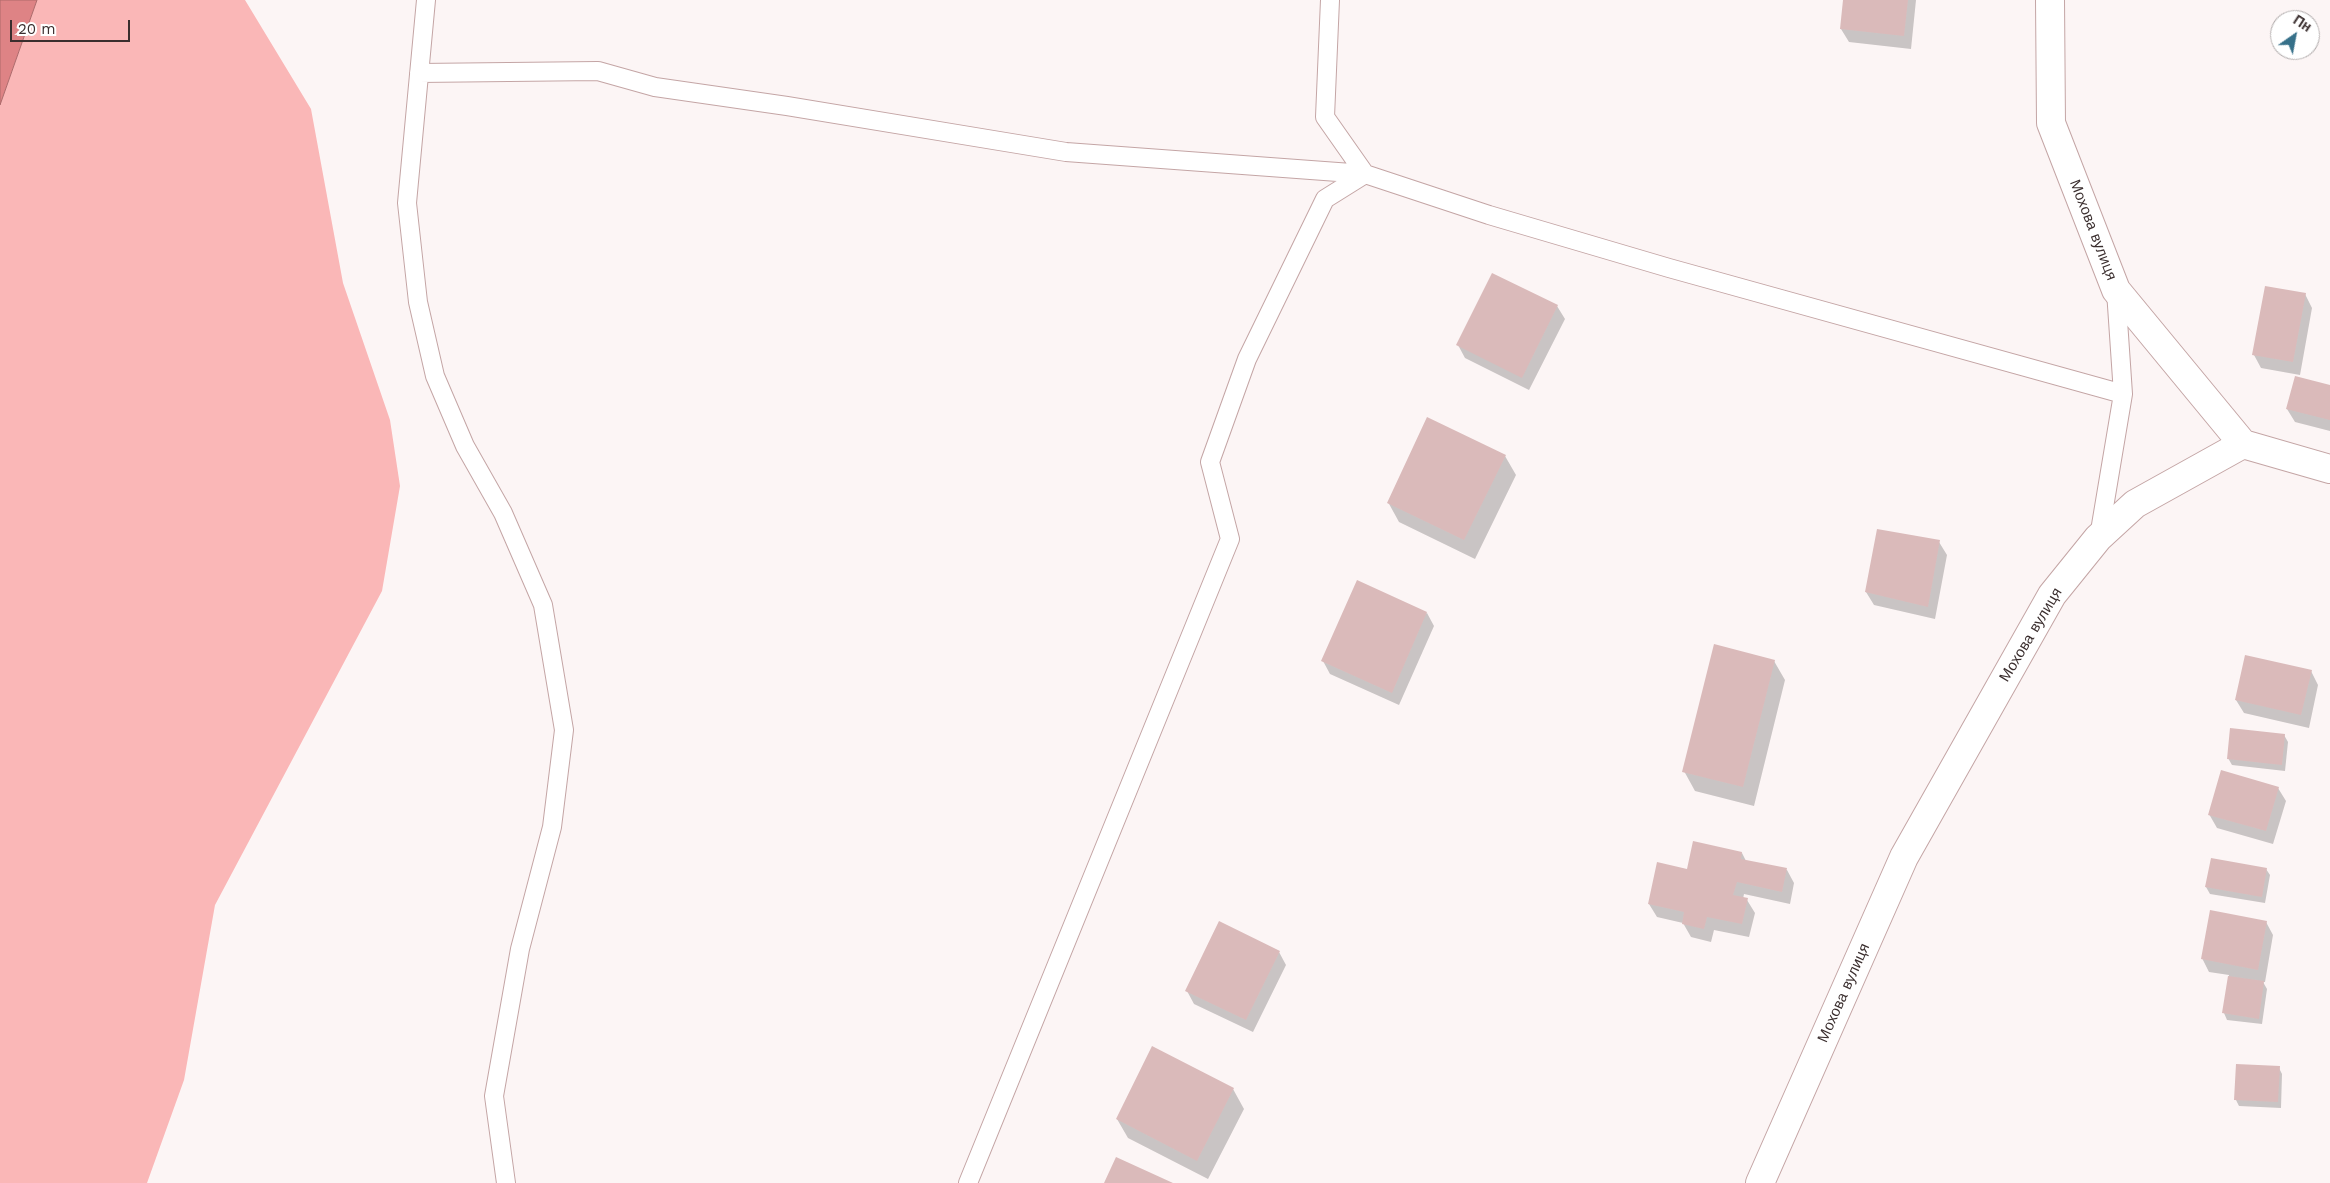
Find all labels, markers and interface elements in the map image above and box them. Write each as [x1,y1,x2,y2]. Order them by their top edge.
scale bar [12,10,132,42]
north arrow [2270,10,2320,60]
text: Пн [2290,12,2315,35]
text: 20 m [18,20,56,38]
street label: Мохова вулиця [2066,177,2120,283]
street label: Мохова вулиця [1996,585,2066,685]
street label: Мохова вулиця [1814,941,1874,1045]

